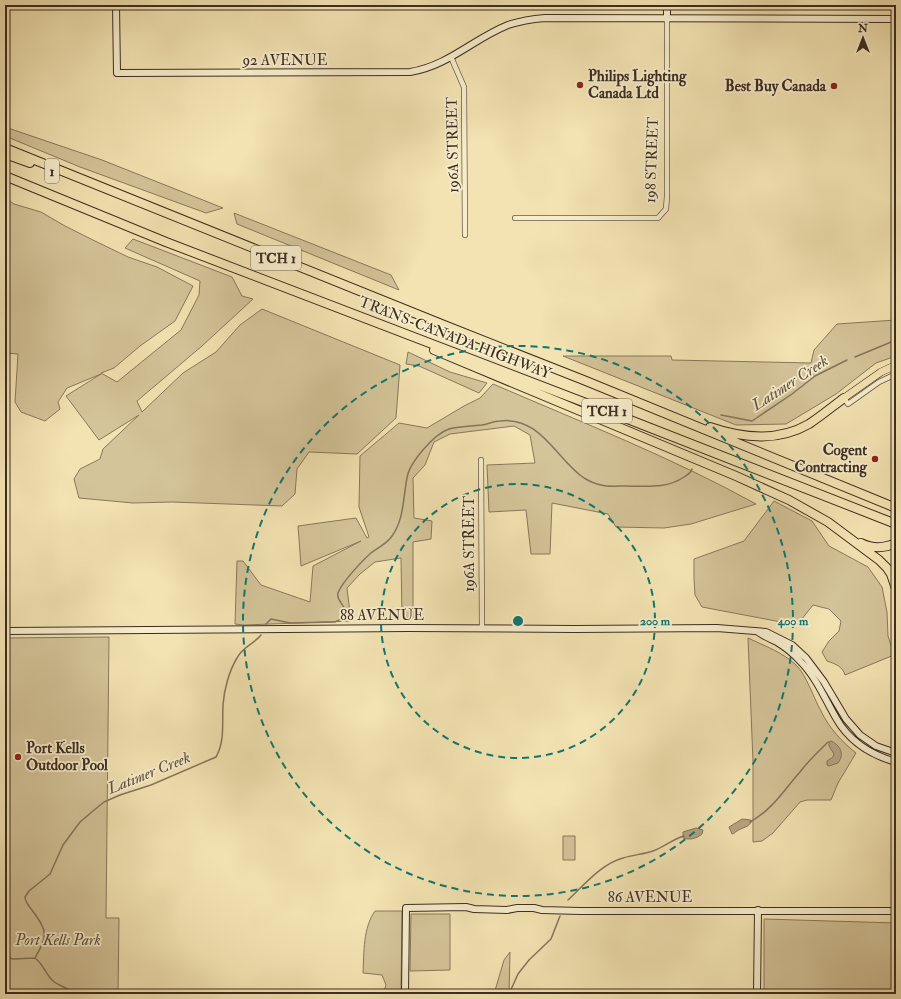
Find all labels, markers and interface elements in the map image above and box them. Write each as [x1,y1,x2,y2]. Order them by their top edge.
north arrow [843,18,883,58]
text: N [857,22,869,35]
street label: 92 AVENUE [241,51,328,70]
place label: Philips Lighting Canada Ltd [588,67,687,103]
place label: Best Buy Canada [725,77,827,97]
marker: Philips Lighting Canada Ltd [575,80,585,90]
marker: Best Buy Canada [829,81,839,91]
street label: 196A STREET [443,97,463,193]
street label: 198 STREET [641,117,663,203]
road number: 1 [45,159,59,183]
road number: TCH 1 [251,246,301,270]
street label: TRANS-CANADA HIGHWAY [356,293,554,384]
water label: Latimer Creek [747,351,832,416]
road number: TCH 1 [582,399,632,423]
place label: Cogent Contracting [795,441,868,478]
marker: Cogent Contracting [870,454,880,464]
street label: 196A STREET [460,496,479,592]
street label: 88 AVENUE [340,606,424,625]
centre of rings [511,614,525,628]
text: 200 m [640,614,671,629]
text: 400 m [777,614,809,629]
place label: Port Kells Outdoor Pool [26,739,108,775]
water label: Latimer Creek [104,747,194,799]
marker: Port Kells Outdoor Pool [13,752,23,762]
street label: 86 AVENUE [608,888,692,907]
park label: Port Kells Park [14,931,101,950]

